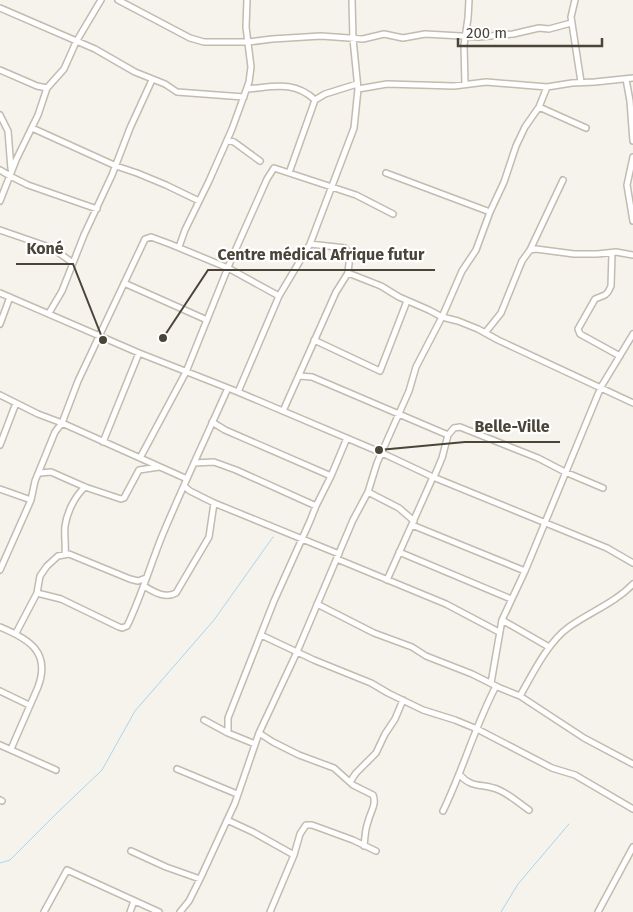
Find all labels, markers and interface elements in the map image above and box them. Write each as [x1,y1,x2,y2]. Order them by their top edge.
scale bar [458,15,602,47]
text: 200 m [466,24,507,42]
callout: Koné [16,233,73,264]
text: Koné [26,239,64,258]
callout: Centre médical Afrique futur [208,239,435,270]
text: Centre médical Afrique futur [218,245,425,264]
callout: Belle-Ville [465,411,560,442]
text: Belle-Ville [474,417,550,436]

